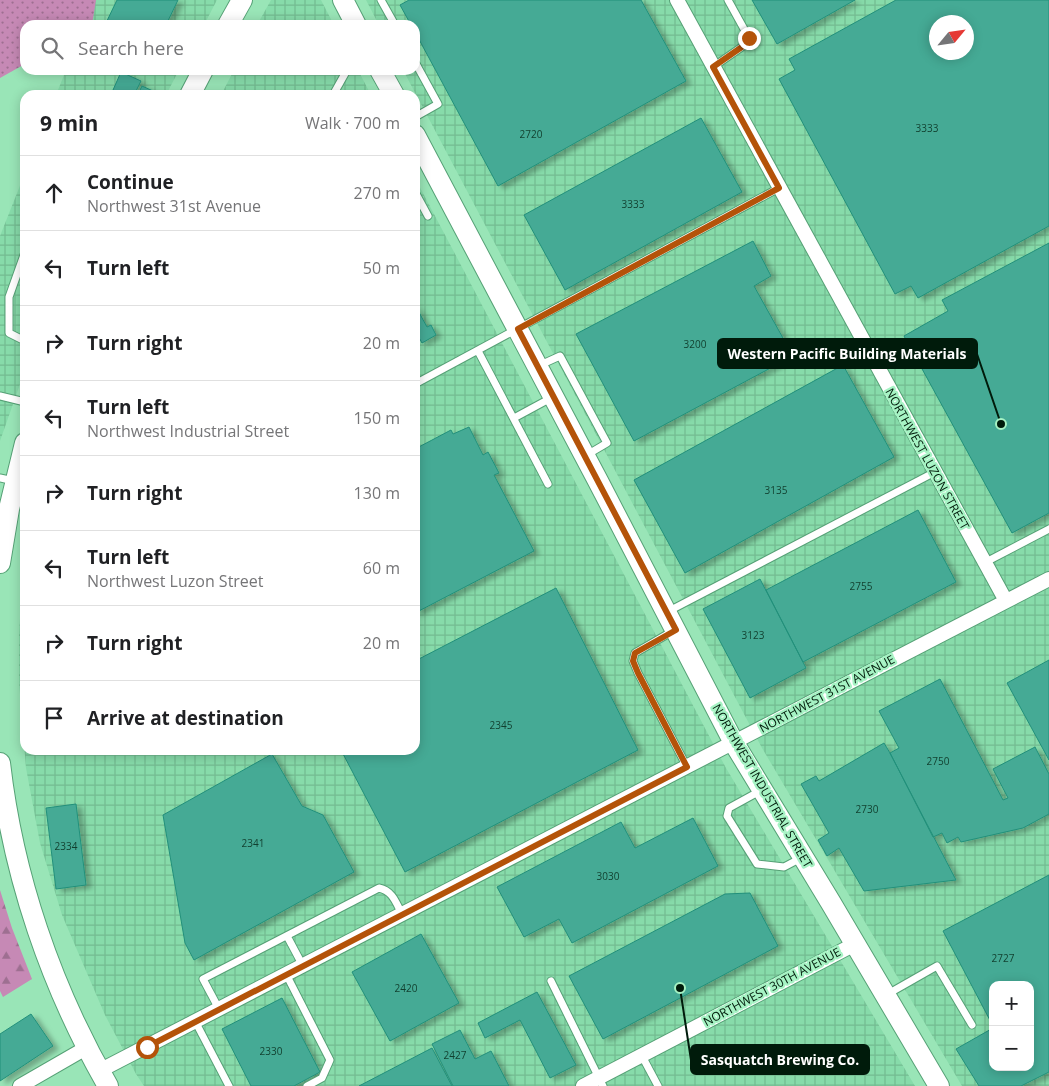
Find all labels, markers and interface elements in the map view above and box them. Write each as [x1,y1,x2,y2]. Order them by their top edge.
north arrow [929,15,974,60]
search box [20,20,420,75]
route end [738,27,761,50]
icon: search [38,34,66,62]
text: Search here [78,35,184,61]
text: 9 min [40,109,98,137]
text: Walk · 700 m [305,112,400,134]
house number: 3333 [916,121,939,135]
house number: 2720 [520,127,543,141]
text: Continue [87,169,174,195]
icon: ahead [40,179,68,207]
text: 270 m [354,182,400,204]
text: Northwest 31st Avenue [87,195,261,217]
house number: 3333 [622,197,645,211]
icon: left [40,254,68,282]
text: Turn left [87,255,169,281]
text: 50 m [363,257,400,279]
icon: right [40,329,68,357]
text: Turn right [87,330,182,356]
text: 20 m [363,332,400,354]
house number: 3200 [684,337,707,351]
callout: Western Pacific Building Materials [718,339,977,368]
text: Western Pacific Building Materials [728,344,966,363]
street label: NORTHWEST LUZON STREET [881,385,974,533]
text: Turn left [87,394,169,420]
icon: left [40,404,68,432]
text: 150 m [354,407,400,429]
text: Northwest Industrial Street [87,420,289,442]
icon: right [40,479,68,507]
text: Turn right [87,480,182,506]
text: 130 m [354,482,400,504]
house number: 3135 [765,483,788,497]
text: Turn left [87,544,169,570]
icon: left [40,554,68,582]
text: 60 m [363,557,400,579]
text: Northwest Luzon Street [87,570,264,592]
house number: 2755 [850,579,873,593]
house number: 3123 [742,628,765,642]
icon: right [40,629,68,657]
text: Turn right [87,630,182,656]
text: 20 m [363,632,400,654]
street label: NORTHWEST 31ST AVENUE [756,651,898,737]
street label: NORTHWEST INDUSTRIAL STREET [708,701,817,871]
icon: arrive [40,704,68,732]
text: Arrive at destination [87,705,284,731]
house number: 2345 [490,718,513,732]
house number: 2750 [927,754,950,768]
house number: 2730 [856,802,879,816]
house number: 2341 [242,836,264,850]
house number: 2334 [55,839,78,853]
house number: 3030 [597,869,620,883]
street label: NORTHWEST 30TH AVENUE [700,943,844,1030]
house number: 2727 [992,951,1015,965]
house number: 2420 [395,981,418,995]
map controls [989,981,1034,1071]
button: + [989,981,1034,1026]
button: − [989,1026,1034,1071]
route start [136,1036,159,1059]
house number: 2330 [260,1044,283,1058]
callout: Sasquatch Brewing Co. [691,1045,869,1074]
house number: 2427 [444,1048,467,1062]
text: Sasquatch Brewing Co. [701,1050,859,1069]

